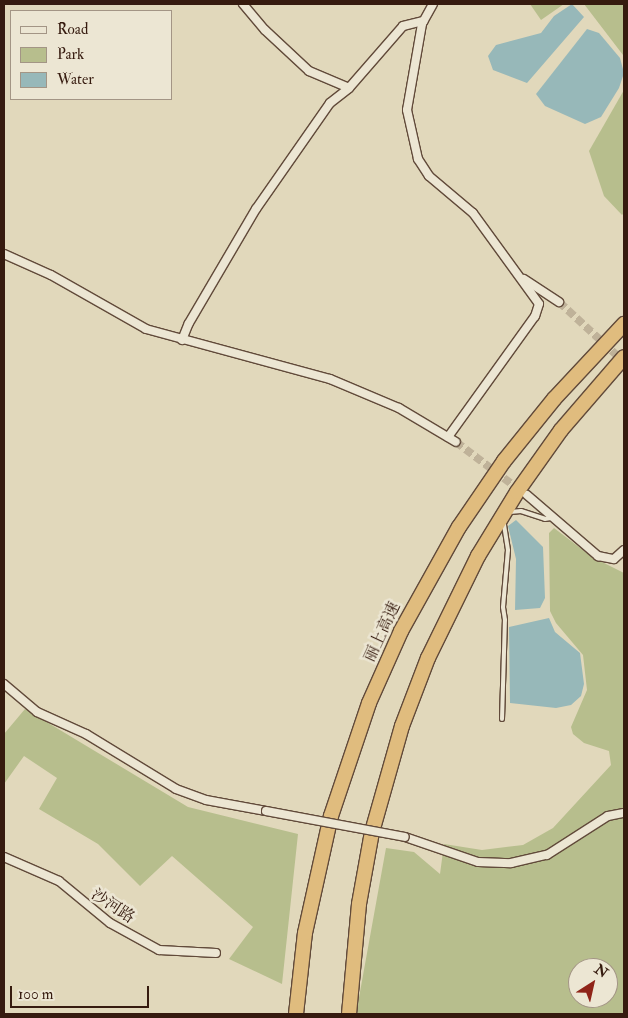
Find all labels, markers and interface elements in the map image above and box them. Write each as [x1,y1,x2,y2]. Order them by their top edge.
legend [10,10,172,100]
text: Road [57,20,88,39]
text: Park [57,45,84,64]
text: Water [57,70,94,89]
street label: 丽上高速 [360,599,404,665]
street label: 沙河路 [88,885,138,927]
north arrow [568,958,618,1008]
text: N [591,961,611,982]
scale bar [12,976,151,1008]
text: 100 m [18,985,53,1004]

